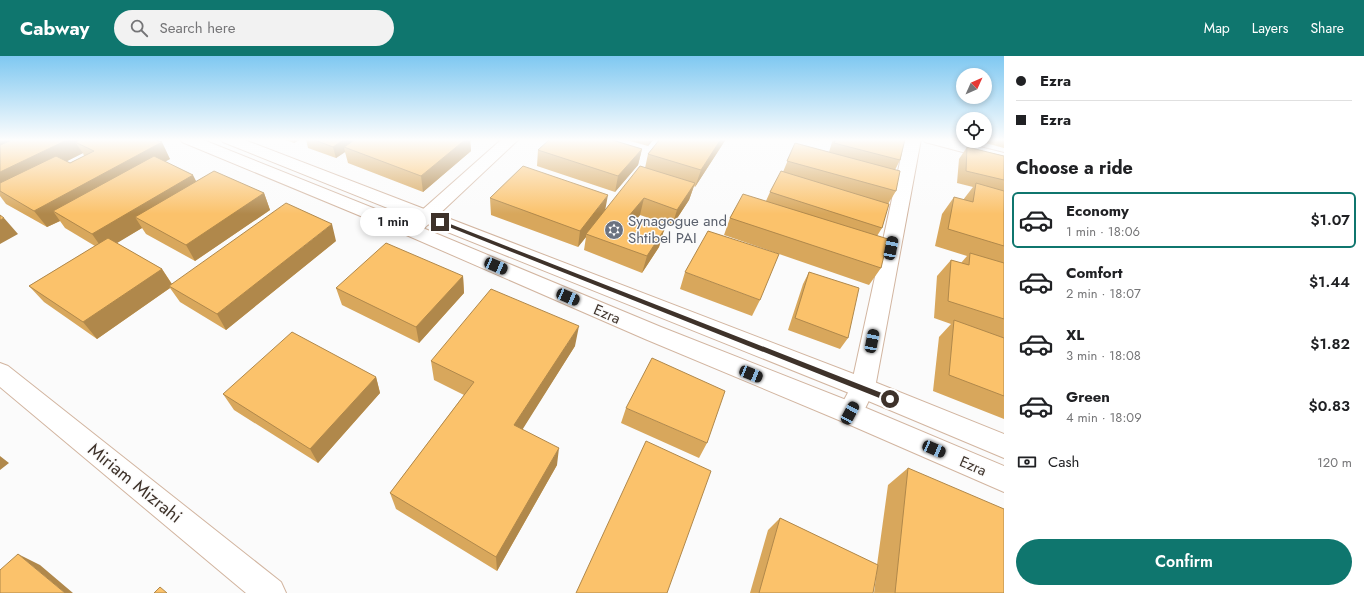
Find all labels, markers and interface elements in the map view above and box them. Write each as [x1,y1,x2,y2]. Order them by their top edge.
search box [114,10,394,46]
text: Cabway [20,15,90,42]
icon: search [128,17,150,39]
text: Search here [160,17,235,39]
text: Map [1204,18,1230,38]
text: Layers [1252,18,1288,38]
text: Share [1310,18,1344,38]
north arrow [956,68,992,104]
map controls [956,68,992,148]
text: Ezra [1040,70,1071,92]
text: Ezra [1040,109,1071,131]
button: locate [956,112,992,148]
text: Choose a ride [1016,155,1133,181]
text: Economy [1066,200,1129,222]
icon: car [1018,202,1054,238]
callout: 1 min [360,208,426,236]
text: $1.07 [1310,209,1350,231]
place label: Synagogue and Shtibel PAI [628,210,727,249]
text: 1 min [377,212,409,231]
route end [431,213,449,231]
synagogue icon: Synagogue and Shtibel PAI [603,219,625,241]
text: 1 min · 18:06 [1066,222,1140,241]
car [883,235,899,261]
car [483,256,509,276]
text: Comfort [1066,262,1123,284]
icon: car [1018,264,1054,300]
text: $1.44 [1309,271,1350,293]
text: 2 min · 18:07 [1066,284,1141,303]
car [555,287,581,307]
street label: Ezra [590,298,624,330]
text: XL [1066,324,1084,346]
icon: car [1018,326,1054,362]
car [864,328,880,354]
text: $1.82 [1310,333,1350,355]
text: 3 min · 18:08 [1066,346,1141,365]
car [738,364,764,384]
text: Green [1066,386,1110,408]
icon: car [1018,388,1054,424]
route start [881,390,899,408]
text: $0.83 [1309,395,1350,417]
car [839,400,861,426]
text: 4 min · 18:09 [1066,408,1142,427]
street label: Miriam Mizrahi [82,437,188,529]
car [921,439,947,459]
street label: Ezra [956,450,990,482]
icon: cash [1016,451,1038,473]
text: Cash [1048,451,1079,473]
text: 120 m [1317,453,1352,472]
button: Confirm [1016,539,1352,585]

